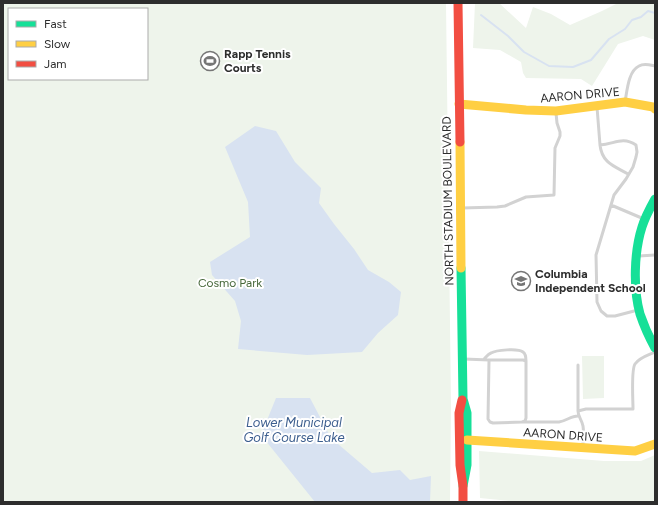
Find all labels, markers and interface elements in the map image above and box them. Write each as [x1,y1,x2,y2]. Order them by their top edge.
legend [8,8,148,80]
text: Fast [44,17,67,31]
text: Slow [44,37,71,51]
place label: Rapp Tennis Courts [224,47,291,75]
sports icon: Rapp Tennis Courts [199,50,221,72]
text: Jam [44,57,67,71]
street label: AARON DRIVE [540,85,620,105]
street label: NORTH STADIUM BOULEVARD [440,116,456,286]
place label: Columbia Independent School [535,267,646,295]
school or university icon: Columbia Independent School [510,270,532,292]
park label: Cosmo Park [198,276,262,290]
water label: Lower Municipal Golf Course Lake [243,415,345,445]
street label: AARON DRIVE [523,425,603,445]

